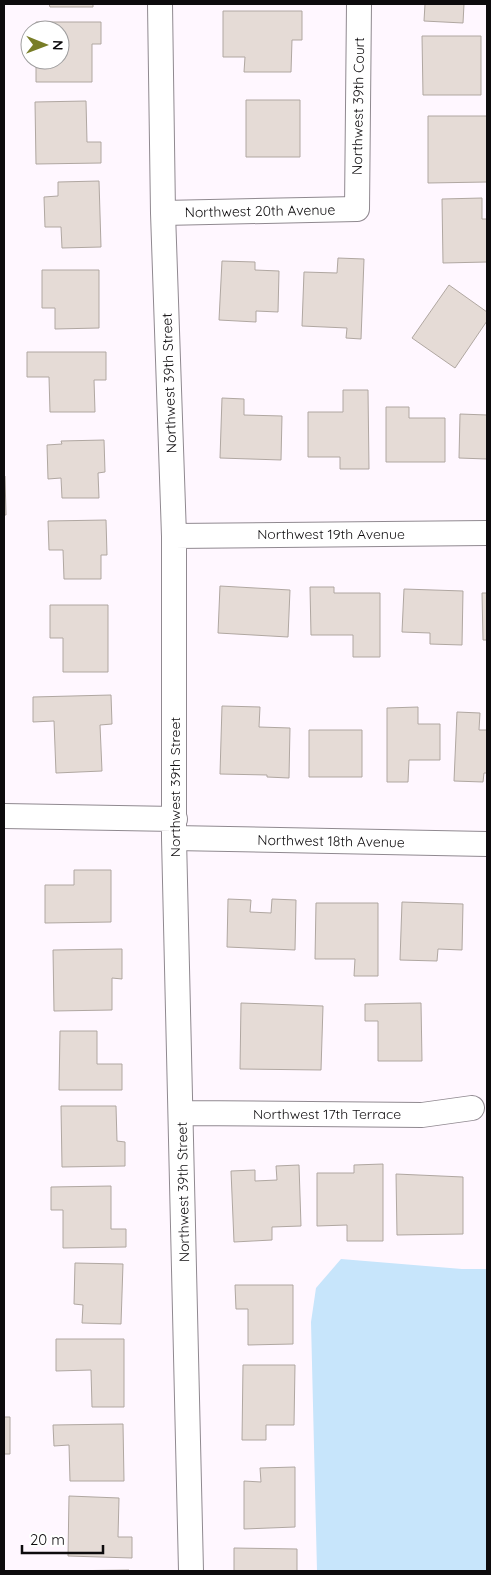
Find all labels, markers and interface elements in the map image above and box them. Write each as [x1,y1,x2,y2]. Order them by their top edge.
north arrow [20,20,70,70]
street label: Northwest 39th Court [348,37,368,175]
text: N [49,40,67,51]
street label: Northwest 20th Avenue [184,201,336,221]
street label: Northwest 39th Street [158,312,180,453]
street label: Northwest 19th Avenue [257,525,405,543]
street label: Northwest 39th Street [166,717,184,857]
street label: Northwest 18th Avenue [257,831,405,851]
street label: Northwest 17th Terrace [253,1105,401,1123]
street label: Northwest 39th Street [173,1121,193,1262]
scale bar [22,1522,104,1554]
text: 20 m [30,1530,65,1549]

